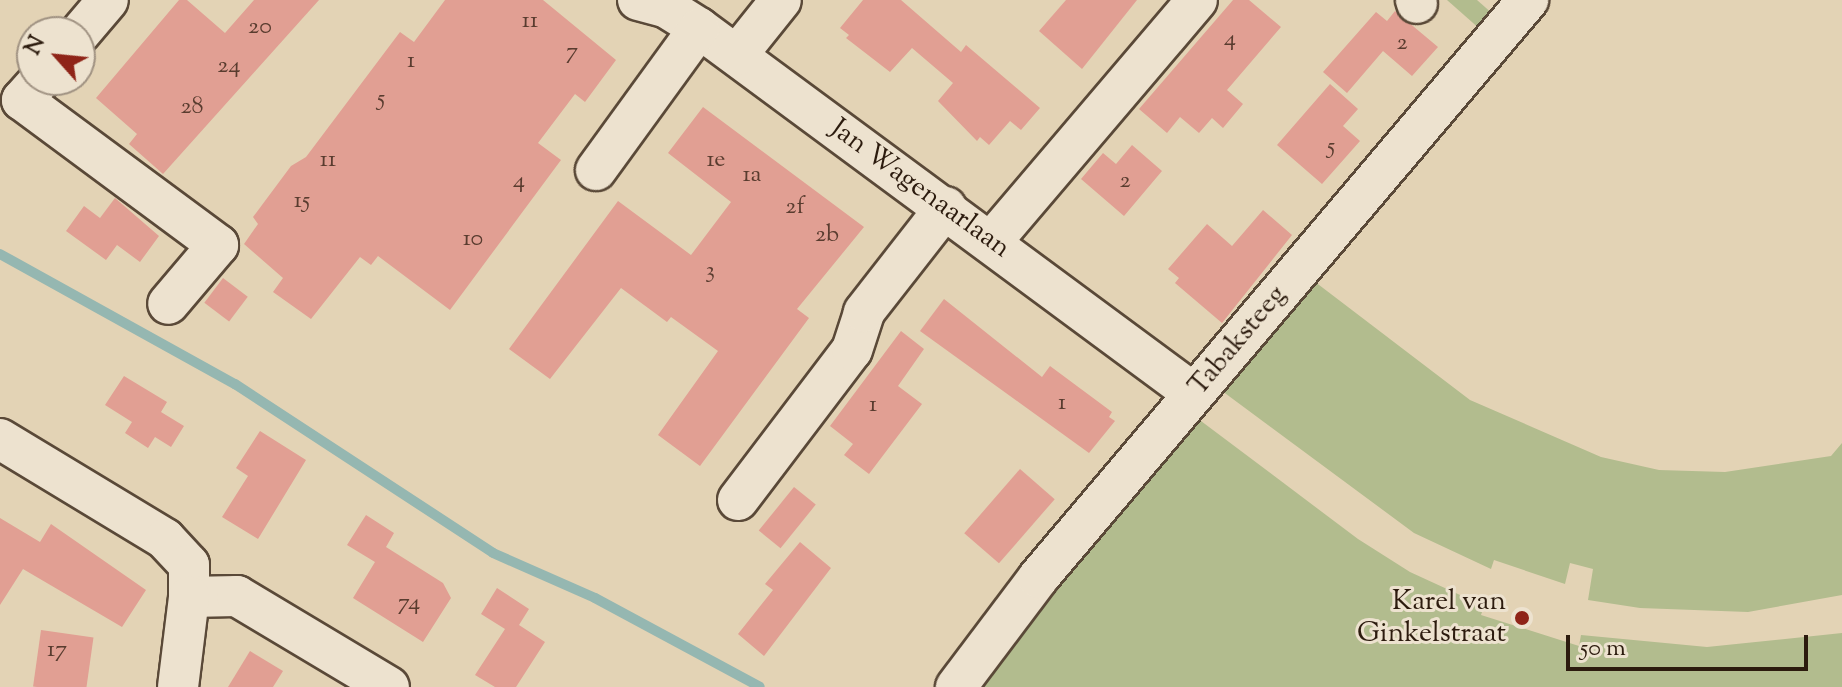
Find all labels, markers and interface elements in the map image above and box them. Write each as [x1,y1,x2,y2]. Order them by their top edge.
house number: 11 [522,8,538,36]
house number: 20 [248,14,272,42]
north arrow [16,16,96,96]
house number: 4 [1224,26,1236,54]
house number: 2 [1396,30,1408,58]
text: N [18,31,55,61]
house number: 7 [566,39,578,67]
house number: 1 [407,48,415,76]
house number: 24 [217,53,241,81]
house number: 5 [377,86,385,114]
house number: 28 [180,94,204,122]
street label: Jan Wagenaarlaan [823,112,1017,266]
house number: 5 [1327,134,1335,162]
house number: 11 [320,147,336,175]
house number: 1e [706,147,726,175]
house number: 1a [742,162,762,190]
house number: 4 [513,168,525,196]
house number: 2 [1119,168,1131,196]
house number: 15 [294,188,310,216]
house number: 2f [785,194,805,222]
house number: 2b [815,222,839,250]
house number: 10 [463,226,483,254]
house number: 3 [705,258,715,286]
street label: Tabaksteeg [1182,279,1294,403]
house number: 1 [1058,390,1066,418]
house number: 1 [869,392,877,420]
place label: Karel van Ginkelstraat [1357,585,1506,651]
house number: 74 [398,590,420,618]
marker: Karel van Ginkelstraat [1513,609,1531,627]
scale bar [1570,619,1812,669]
text: 50 m [1580,632,1626,666]
house number: 17 [47,637,67,665]

